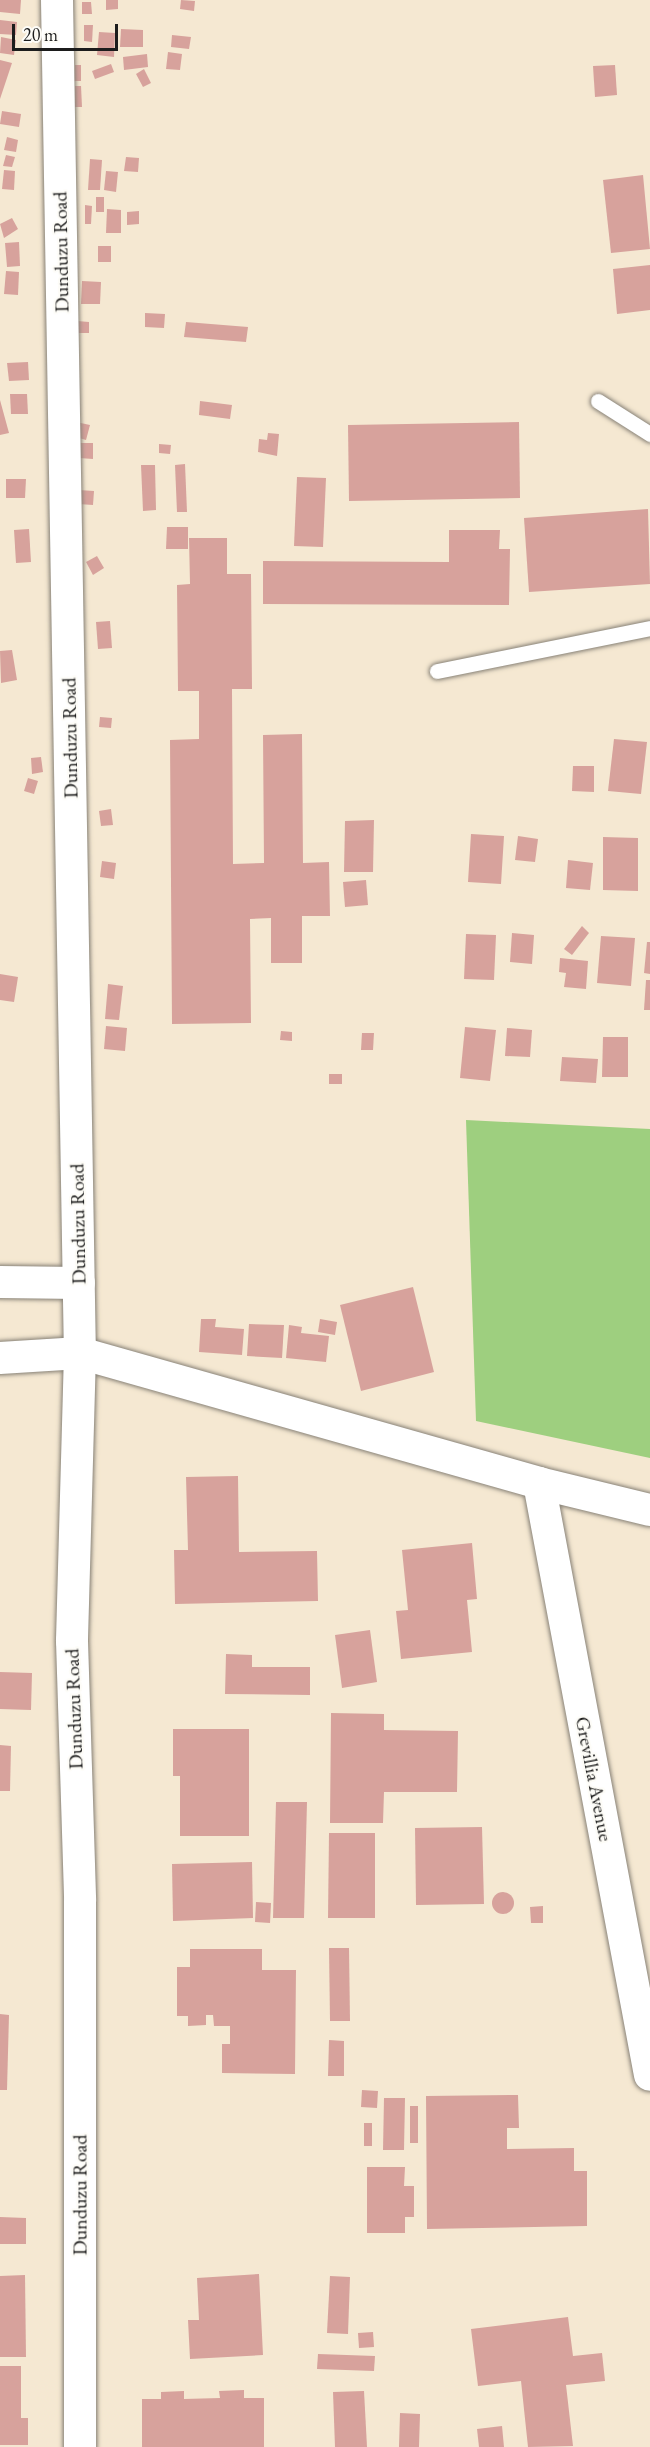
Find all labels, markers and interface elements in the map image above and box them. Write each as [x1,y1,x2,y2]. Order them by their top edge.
scale bar [15,12,122,50]
text: 20 m [23,23,58,46]
street label: Dunduzu Road [48,191,74,313]
street label: Dunduzu Road [57,677,83,799]
street label: Dunduzu Road [65,1163,91,1285]
street label: Dunduzu Road [60,1648,88,1770]
street label: Grevillia Avenue [570,1715,618,1843]
street label: Dunduzu Road [68,2135,92,2255]

